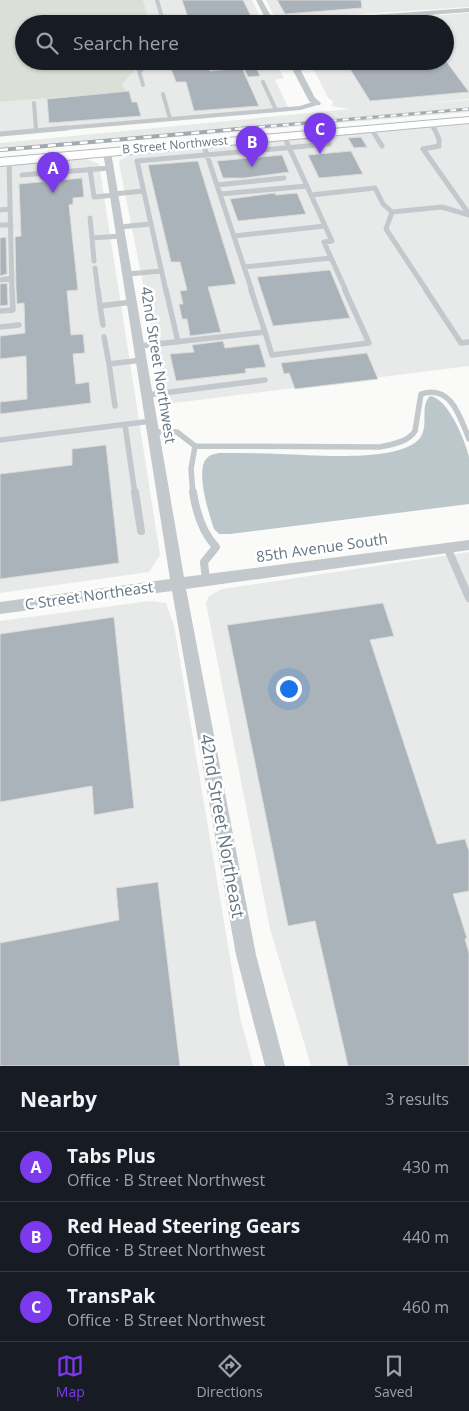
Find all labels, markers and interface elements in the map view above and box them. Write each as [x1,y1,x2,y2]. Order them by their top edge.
search box [15,15,454,70]
icon: search [33,29,61,57]
text: Search here [73,30,179,56]
pin: C [304,113,336,154]
pin: B [236,126,268,167]
street label: B Street Northwest [121,131,229,158]
pin: A [37,152,69,193]
street label: 42nd Street Northwest [137,285,181,445]
street label: 85th Avenue South [255,528,389,566]
street label: C Street Northeast [23,576,154,614]
your location [276,676,302,702]
street label: 42nd Street Northeast [195,732,251,920]
text: Nearby [20,1085,97,1113]
text: 3 results [385,1088,449,1110]
text: Tabs Plus [67,1143,156,1169]
text: A [30,1156,42,1178]
text: 430 m [403,1156,449,1178]
text: Office · B Street Northwest [67,1169,265,1191]
text: Red Head Steering Gears [67,1213,300,1239]
text: B [31,1226,41,1248]
text: 440 m [403,1226,449,1248]
text: Office · B Street Northwest [67,1239,265,1261]
text: TransPak [67,1283,155,1309]
text: C [31,1296,41,1318]
text: 460 m [403,1296,449,1318]
text: Office · B Street Northwest [67,1309,265,1331]
tab: Map [56,1352,85,1401]
tab: Directions [196,1352,263,1401]
tab: Saved [374,1352,413,1401]

